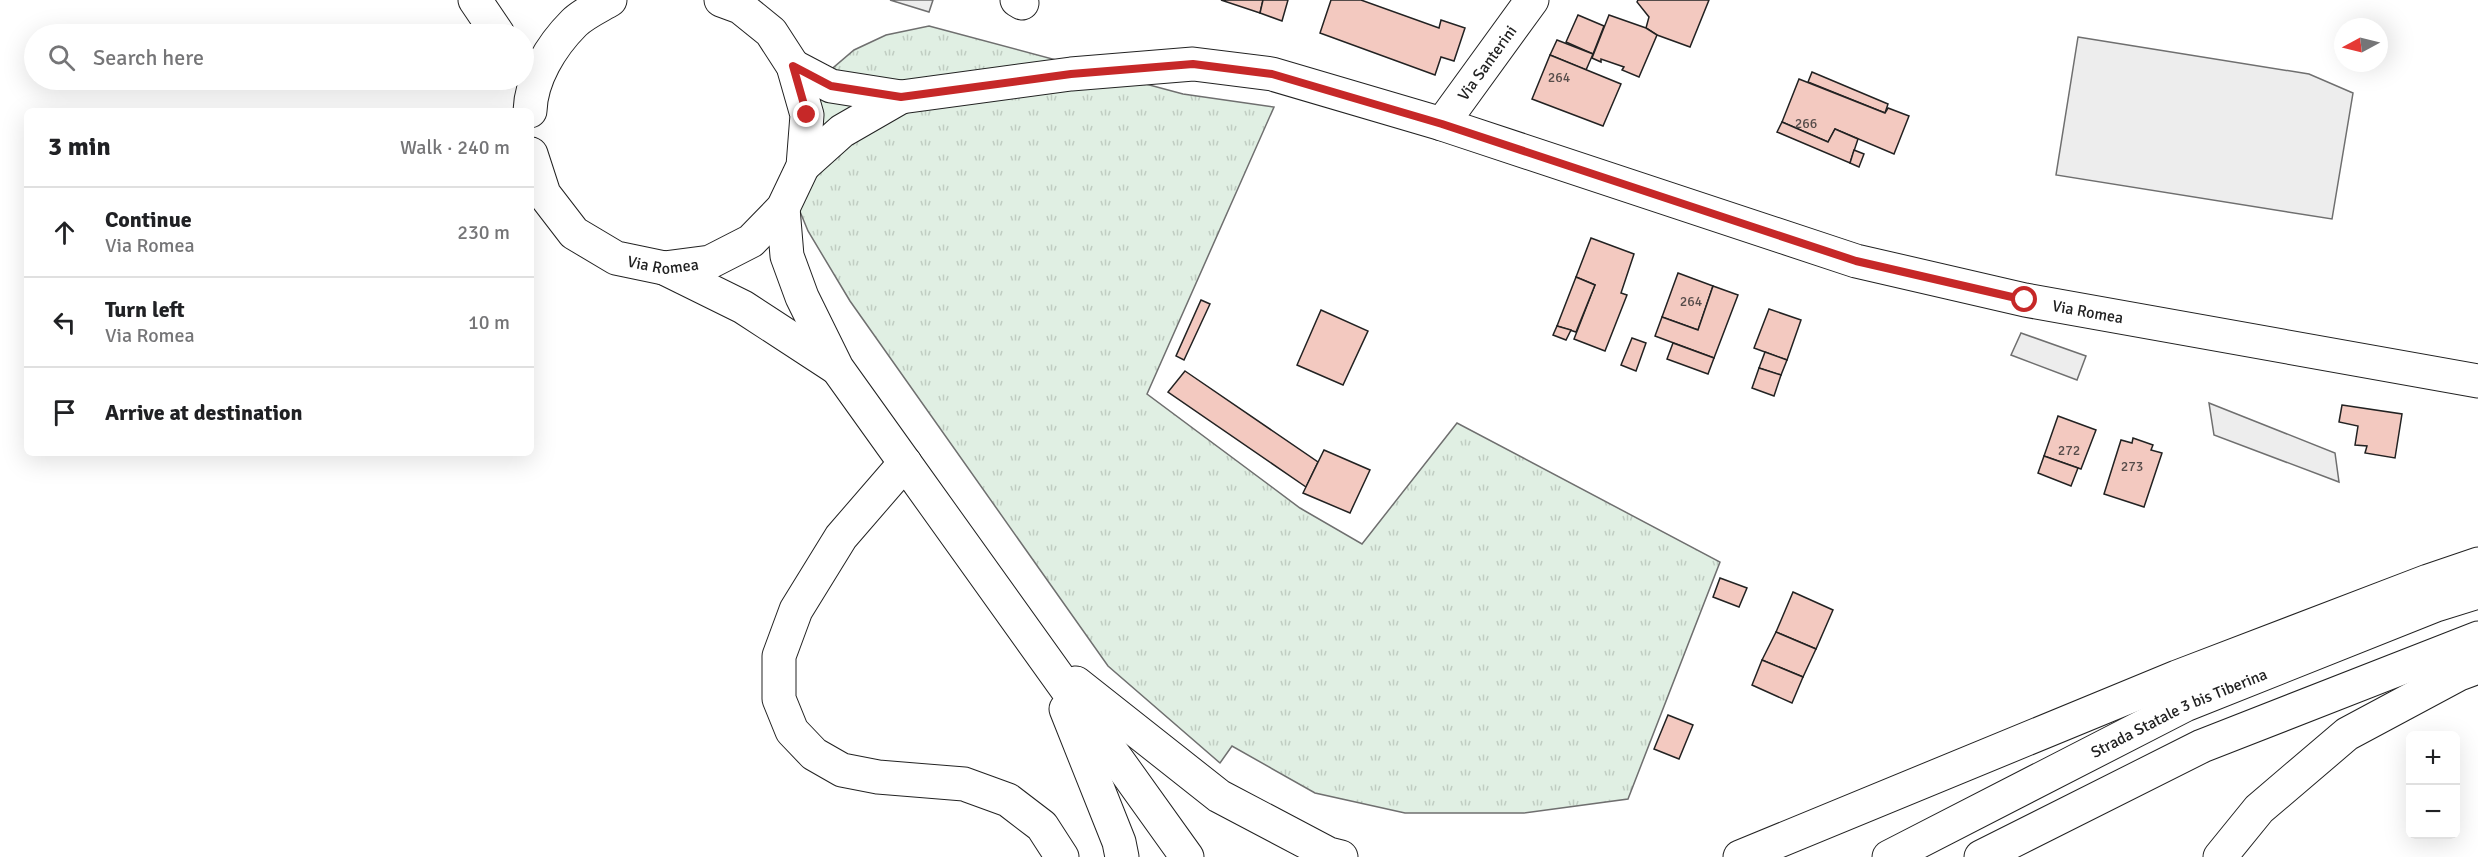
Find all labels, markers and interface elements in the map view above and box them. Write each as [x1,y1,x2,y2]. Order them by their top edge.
north arrow [2334,18,2388,72]
street label: Via Santerini [1454,22,1521,105]
search box [24,24,534,90]
icon: search [45,41,78,74]
text: Search here [93,44,204,71]
house number: 264 [1548,69,1571,86]
route end [793,101,819,127]
house number: 266 [1795,115,1817,132]
text: 3 min [48,131,111,163]
text: Walk · 240 m [400,135,510,160]
text: Continue [105,206,192,233]
icon: ahead [48,216,81,249]
text: 230 m [457,220,510,245]
text: Via Romea [105,233,195,258]
street label: Via Romea [625,252,700,279]
route start [2011,286,2037,312]
house number: 264 [1680,293,1703,310]
text: Turn left [105,296,185,323]
street label: Via Romea [2051,296,2125,328]
icon: left [48,306,81,339]
text: 10 m [468,310,510,335]
text: Via Romea [105,323,195,348]
icon: arrive [48,396,81,429]
text: Arrive at destination [105,399,302,426]
house number: 272 [2058,442,2080,459]
house number: 273 [2121,458,2143,475]
street label: Strada Statale 3 bis Tiberina [2088,664,2270,763]
map controls [2406,731,2460,839]
button: + [2406,731,2460,785]
button: − [2406,785,2460,839]

